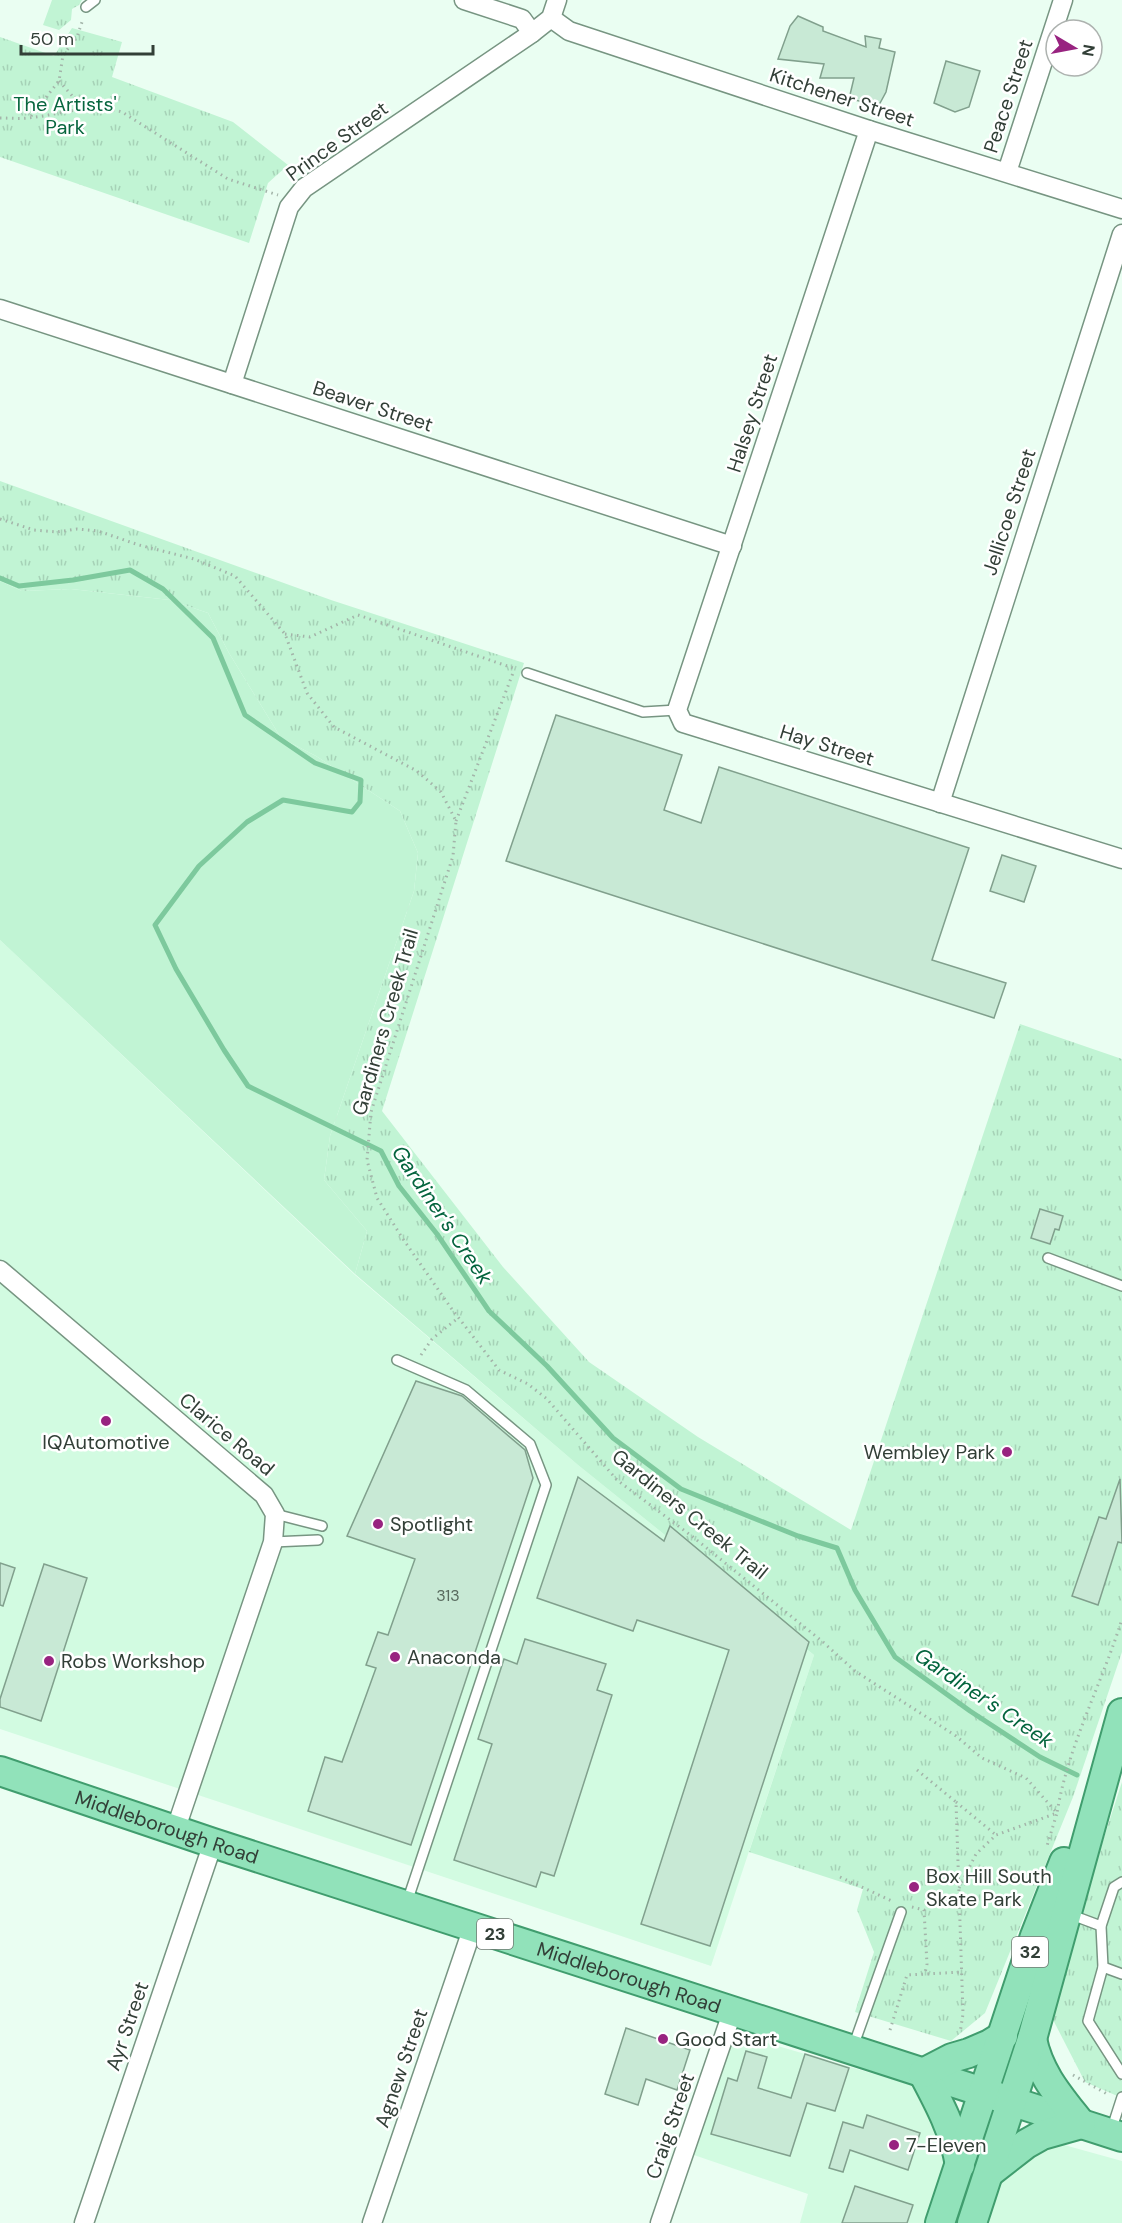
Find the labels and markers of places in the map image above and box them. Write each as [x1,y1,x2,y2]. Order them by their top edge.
marker: IQAutomotive [99,1414,113,1428]
place label: IQAutomotive [42,1429,170,1455]
place label: Wembley Park [864,1439,995,1465]
marker: Wembley Park [1000,1445,1014,1459]
place label: Spotlight [390,1511,473,1537]
marker: Spotlight [371,1517,385,1531]
place label: Anaconda [407,1644,501,1670]
place label: Robs Workshop [61,1648,205,1674]
marker: Anaconda [388,1650,402,1664]
marker: Robs Workshop [42,1654,56,1668]
place label: Box Hill South Skate Park [926,1863,1052,1912]
marker: Box Hill South Skate Park [907,1880,921,1894]
place label: Good Start [675,2026,777,2052]
marker: Good Start [656,2032,670,2046]
place label: 7-Eleven [906,2132,986,2158]
marker: 7-Eleven [887,2138,901,2152]

